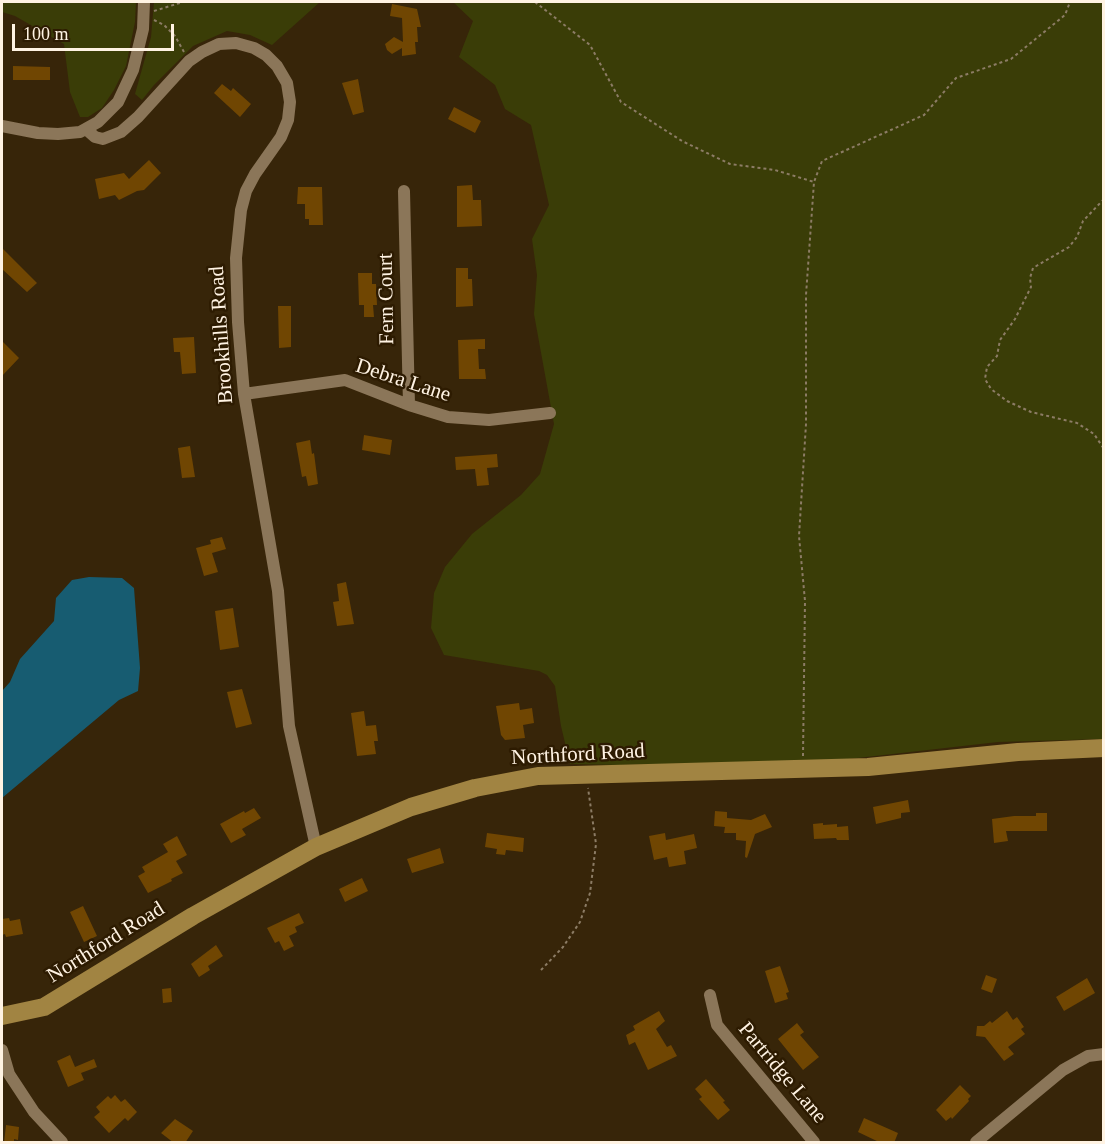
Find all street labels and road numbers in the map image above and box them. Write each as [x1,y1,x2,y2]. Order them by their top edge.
street label: Fern Court [374,253,400,345]
street label: Brookhills Road [205,265,239,405]
street label: Debra Lane [352,354,454,408]
street label: Northford Road [511,739,645,771]
street label: Northford Road [43,897,169,989]
street label: Partridge Lane [732,1017,832,1129]

